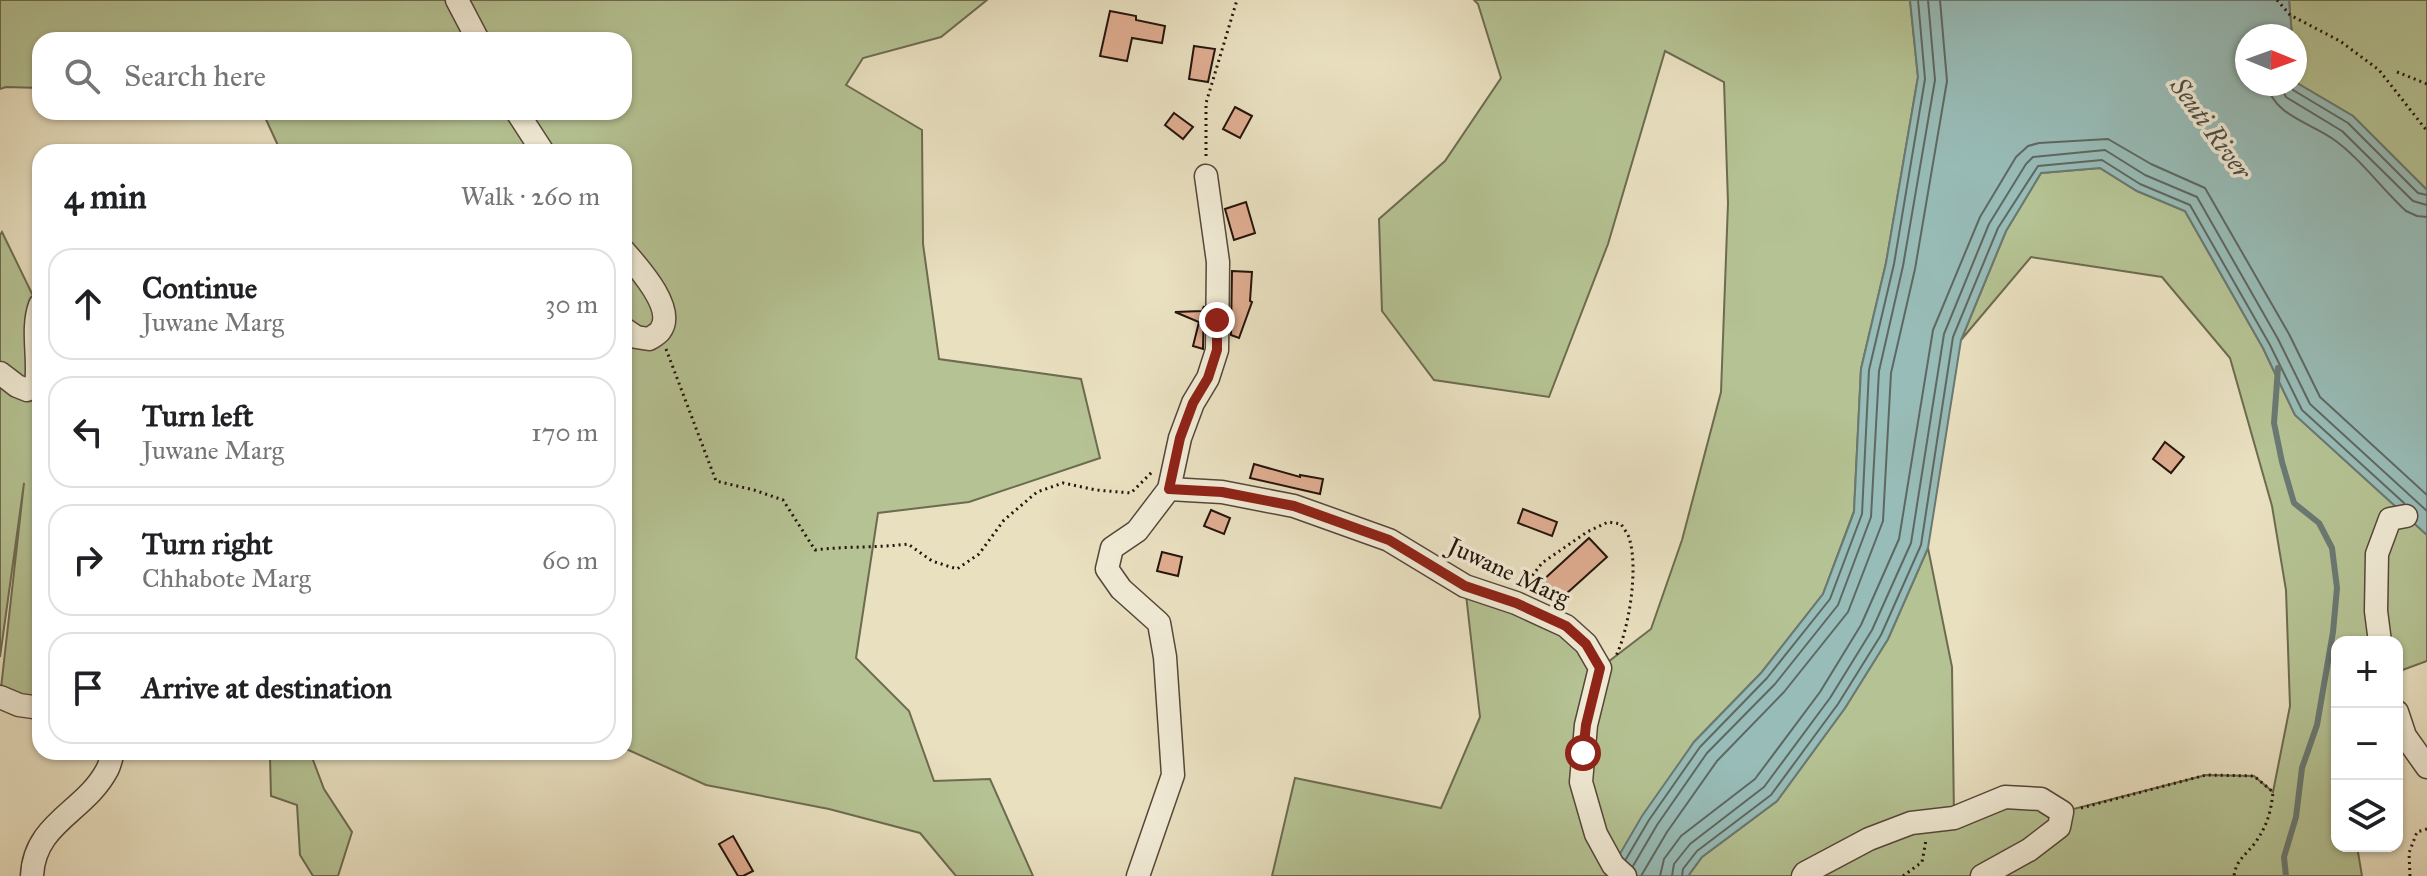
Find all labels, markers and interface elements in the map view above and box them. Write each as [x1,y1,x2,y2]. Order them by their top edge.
north arrow [2235,24,2307,96]
search box [32,32,632,120]
icon: search [60,54,104,98]
text: Search here [124,58,266,94]
water label: Seuti River [2163,70,2259,186]
text: 4 min [64,176,147,217]
text: Walk · 260 m [461,180,600,212]
text: Continue [142,270,257,306]
icon: ahead [66,282,110,326]
text: 30 m [545,288,598,320]
route end [1199,302,1235,338]
text: Juwane Marg [142,306,284,338]
text: Turn left [142,398,253,434]
icon: left [66,410,110,454]
text: 170 m [531,416,598,448]
text: Juwane Marg [142,434,284,466]
text: Turn right [142,526,273,562]
street label: Juwane Marg [1441,529,1575,614]
icon: right [66,538,110,582]
text: 60 m [542,544,598,576]
text: Chhabote Marg [142,562,311,594]
map controls [2331,636,2403,852]
button: + [2331,636,2403,708]
icon: arrive [66,666,110,710]
text: Arrive at destination [142,670,392,706]
button: − [2331,708,2403,780]
route start [1565,735,1601,771]
button: layers [2331,780,2403,852]

